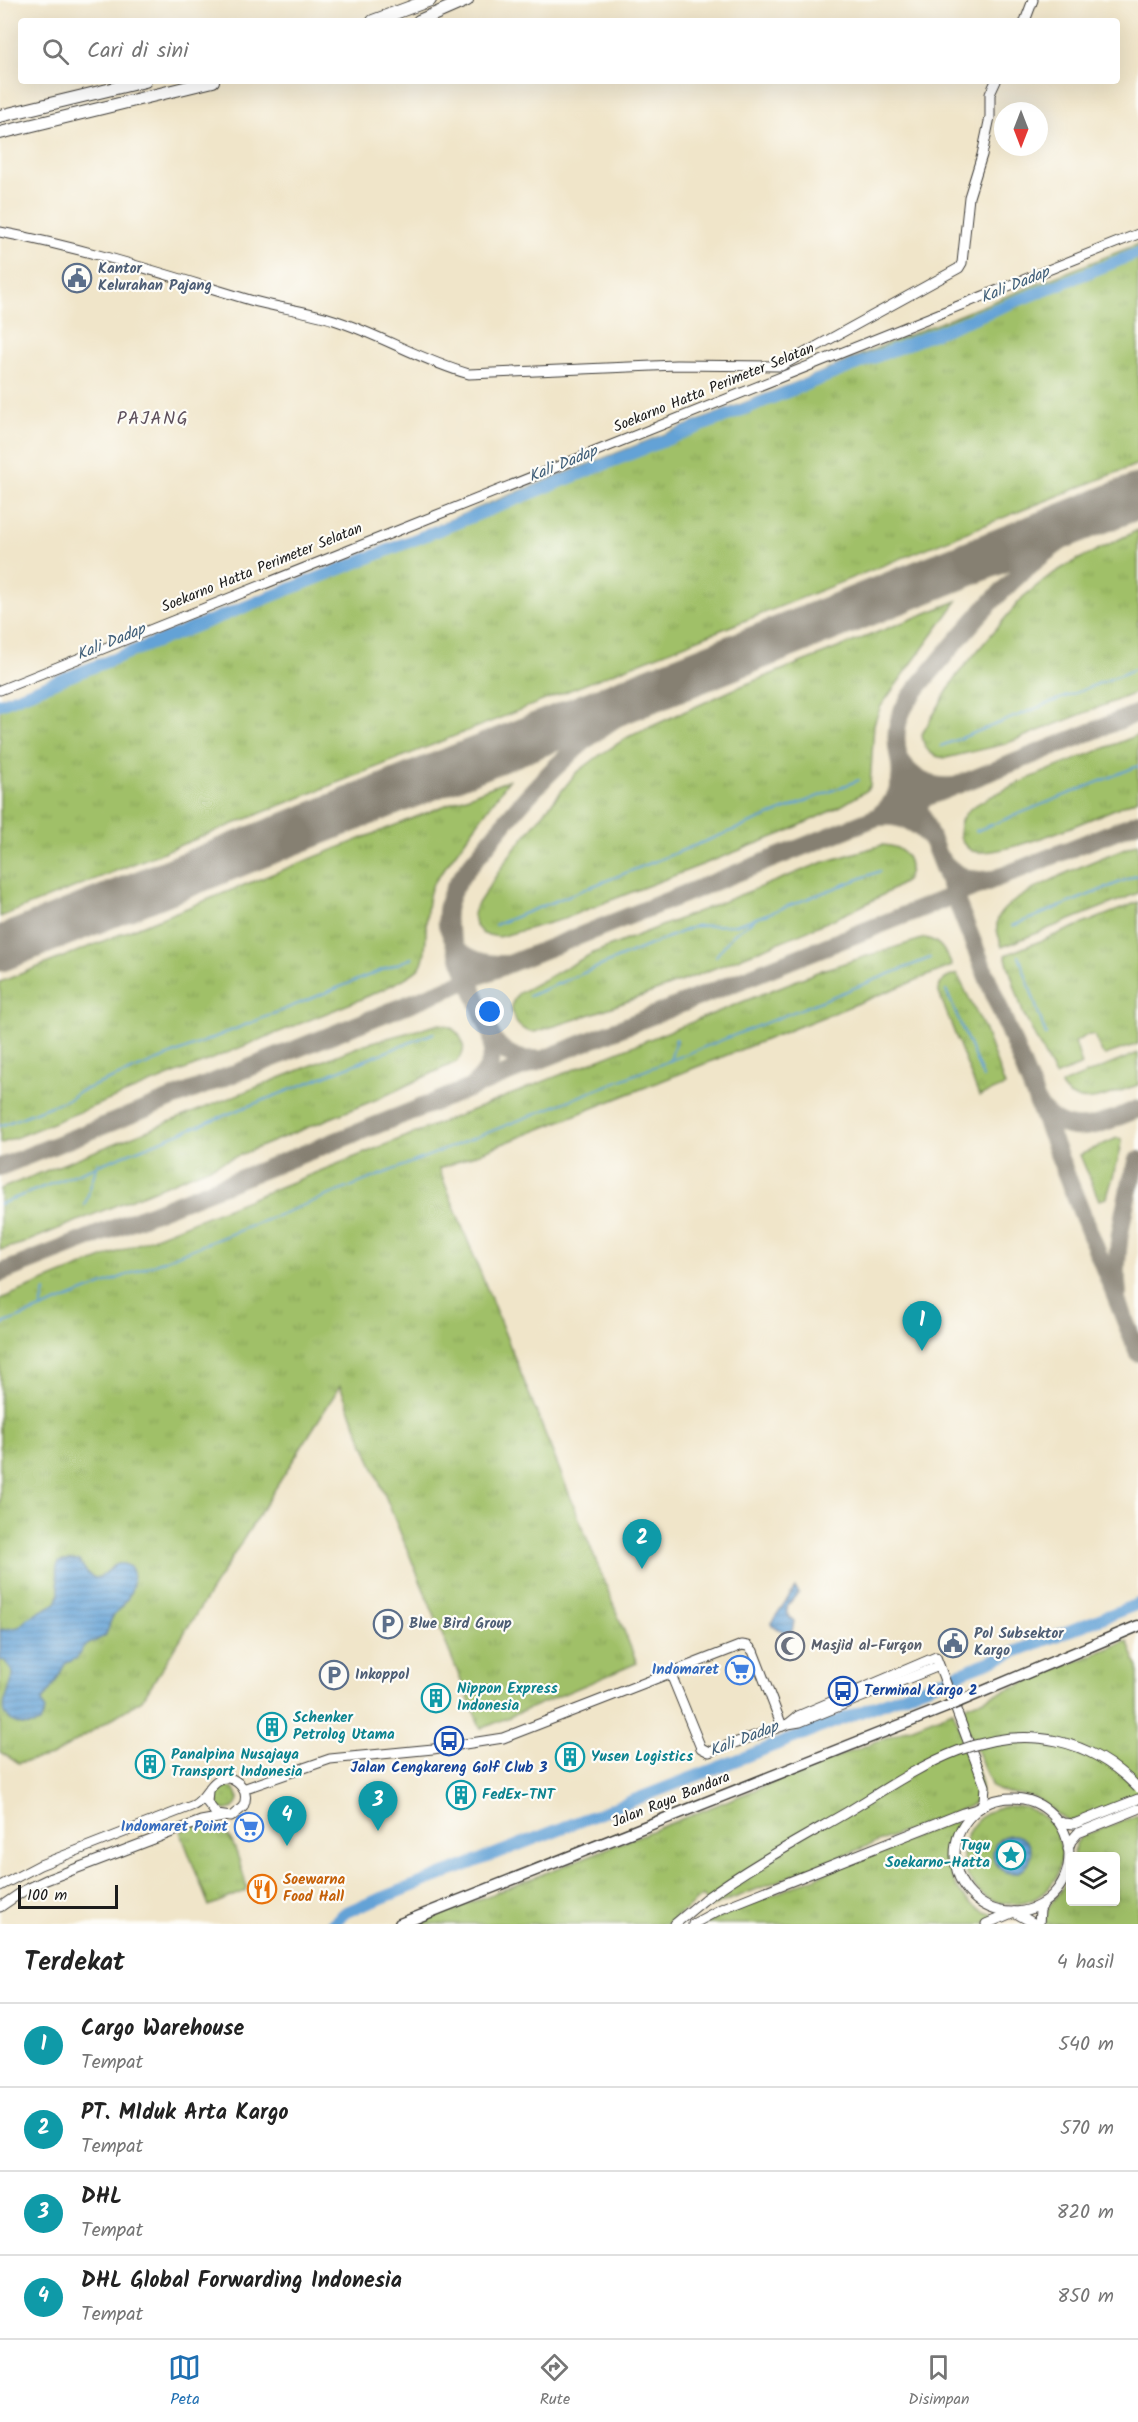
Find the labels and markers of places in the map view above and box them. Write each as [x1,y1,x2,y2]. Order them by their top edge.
place label: Kantor Kelurahan Pajang [98,257,212,298]
public building icon: Kantor Kelurahan Pajang [61,262,93,294]
pin: 1 [902,1302,942,1351]
pin: 2 [622,1520,662,1569]
parking icon: Blue Bird Group [372,1608,404,1640]
place label: Blue Bird Group [409,1612,512,1636]
place label: Pol Subsektor Kargo [974,1622,1064,1663]
public building icon: Pol Subsektor Kargo [937,1627,969,1659]
mosque icon: Masjid al-Furqon [774,1630,806,1662]
place label: Masjid al-Furqon [811,1634,922,1658]
supermarket icon: Indomaret [724,1654,756,1686]
place label: Indomaret [652,1658,719,1682]
parking icon: Inkoppol [318,1659,350,1691]
place label: Inkoppol [355,1663,409,1687]
bus stop icon: Terminal Kargo 2 [827,1675,859,1707]
place label: Nippon Express Indonesia [457,1677,558,1718]
place label: Terminal Kargo 2 [864,1679,978,1703]
building icon: Nippon Express Indonesia [420,1682,452,1714]
place label: Schenker Petrolog Utama [293,1706,395,1747]
building icon: Schenker Petrolog Utama [256,1711,288,1743]
bus stop icon: Jalan Cengkareng Golf Club 3 [433,1725,465,1757]
building icon: Yusen Logistics [554,1741,586,1773]
place label: Panalpina Nusajaya Transport Indonesia [171,1743,303,1784]
place label: Yusen Logistics [591,1745,693,1769]
building icon: Panalpina Nusajaya Transport Indonesia [134,1748,166,1780]
place label: Jalan Cengkareng Golf Club 3 [351,1756,547,1780]
building icon: FedEx-TNT [445,1779,477,1811]
pin: 3 [358,1782,398,1831]
place label: FedEx-TNT [482,1783,557,1807]
pin: 4 [268,1796,306,1846]
supermarket icon: Indomaret Point [233,1811,265,1843]
place label: Indomaret Point [121,1815,228,1839]
place label: Tugu Soekarno-Hatta [885,1834,991,1875]
place icon: Tugu Soekarno-Hatta [995,1839,1027,1871]
place label: Soewarna Food Hall [283,1868,345,1909]
restaurant icon: Soewarna Food Hall [246,1873,278,1905]

